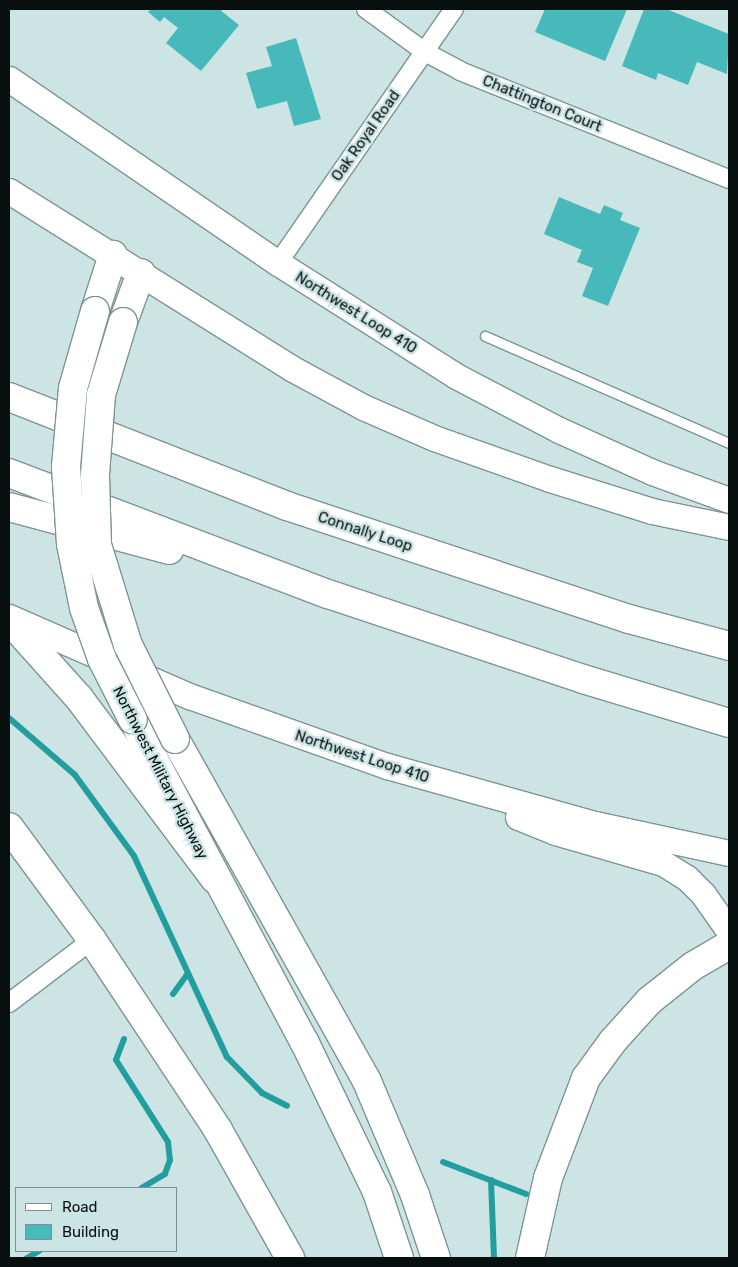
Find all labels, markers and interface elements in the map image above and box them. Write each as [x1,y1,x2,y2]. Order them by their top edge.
street label: Chattington Court [480,72,604,136]
street label: Oak Royal Road [328,87,404,185]
street label: Northwest Loop 410 [292,268,420,358]
street label: Connally Loop [315,508,415,556]
street label: Northwest Military Highway [108,683,212,863]
street label: Northwest Loop 410 [293,727,431,787]
legend [15,1187,178,1252]
text: Road [62,1198,98,1216]
text: Building [62,1223,119,1241]

